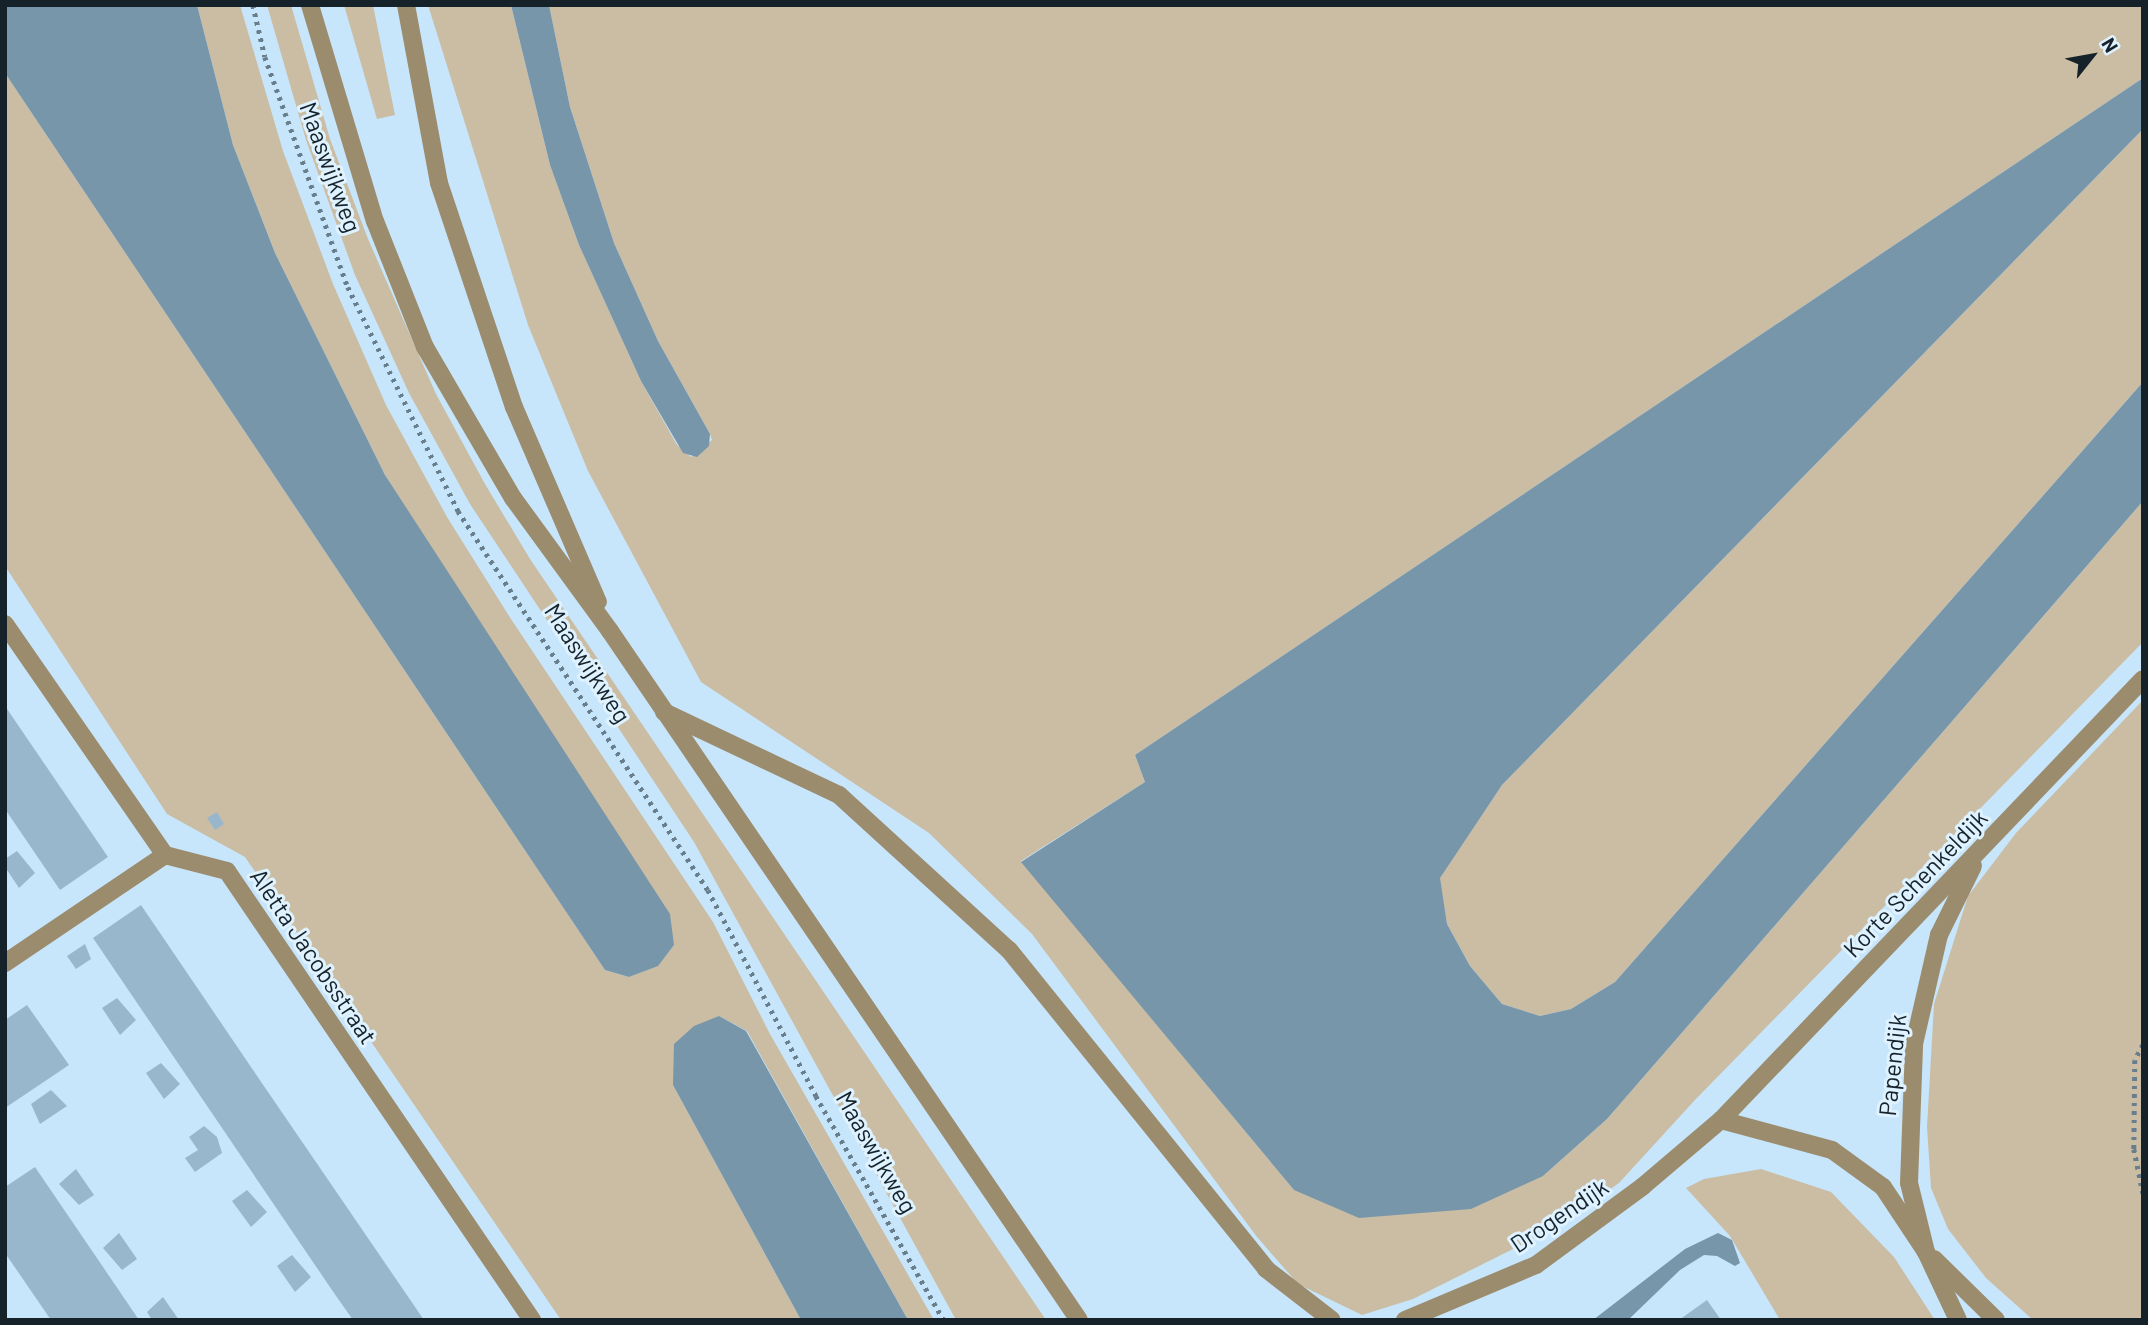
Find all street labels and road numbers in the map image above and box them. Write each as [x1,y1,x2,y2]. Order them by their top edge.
street label: Maaswijkweg [294,98,368,236]
street label: Maaswijkweg [539,598,637,728]
street label: Korte Schenkeldijk [1837,803,1993,963]
street label: Aletta Jacobsstraat [245,863,383,1049]
street label: Papendijk [1872,1013,1912,1117]
street label: Maaswijkweg [830,1086,924,1218]
street label: Drogendijk [1504,1172,1614,1258]

